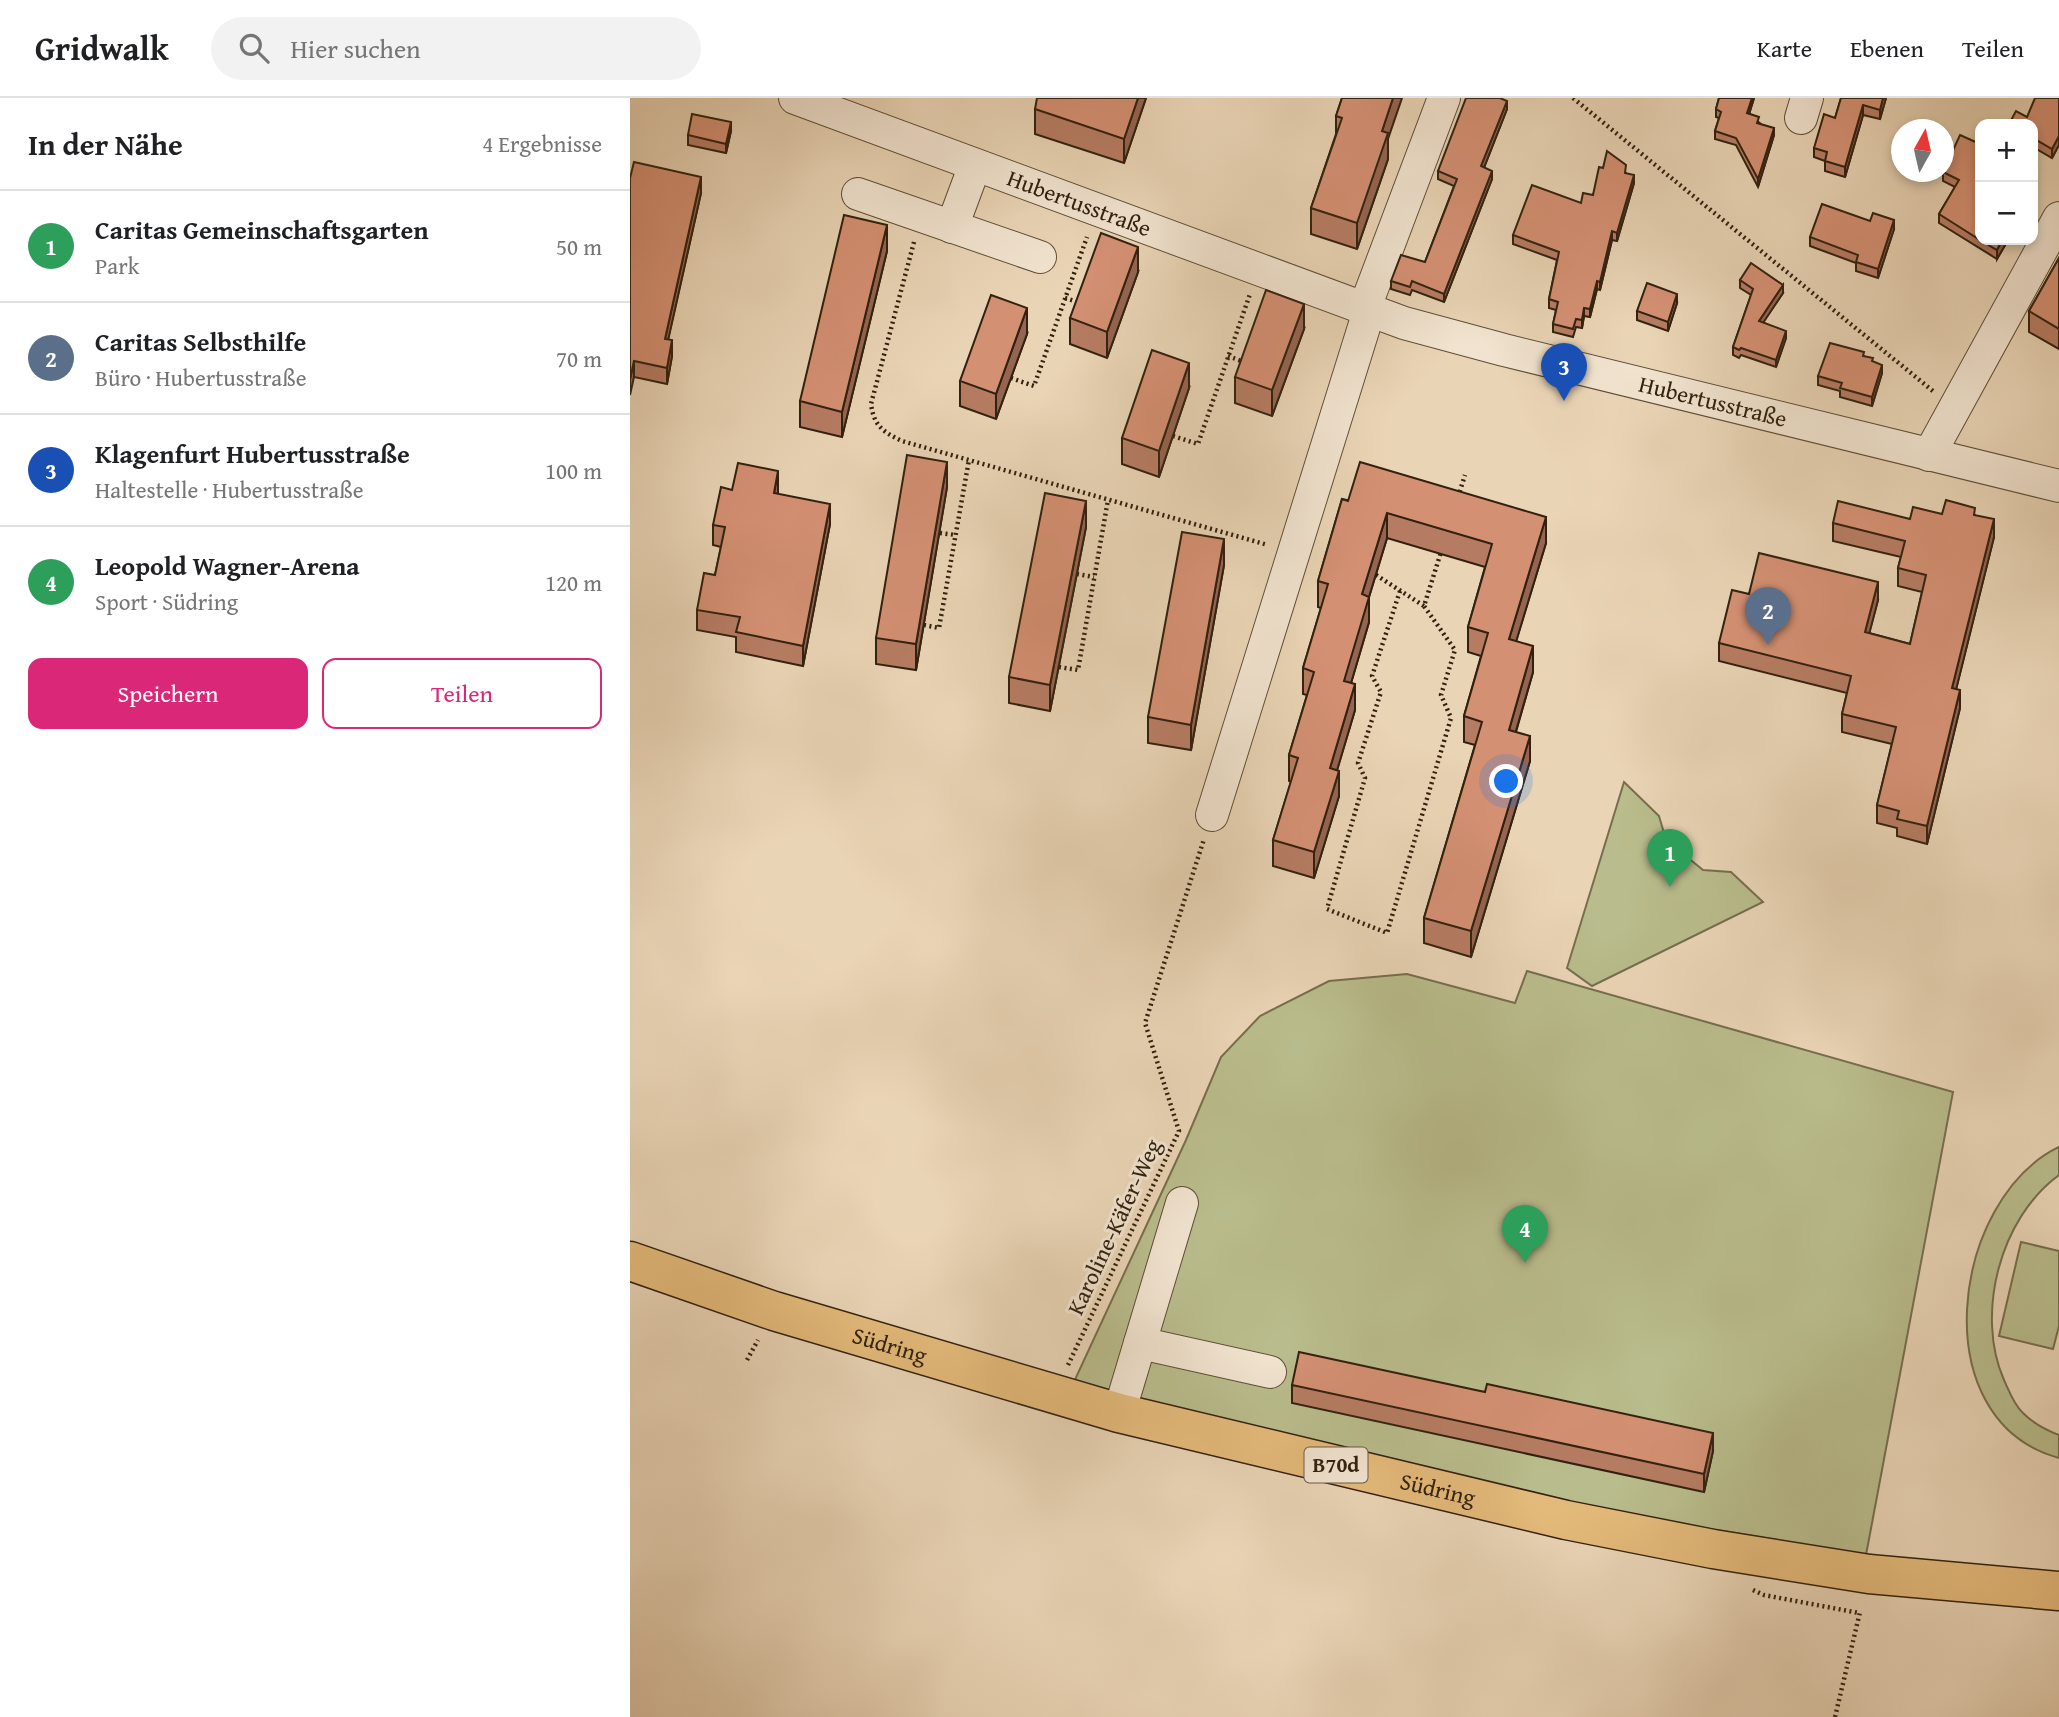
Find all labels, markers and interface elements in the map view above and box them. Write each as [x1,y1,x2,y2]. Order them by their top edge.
search box [211,17,701,80]
text: Gridwalk [35,24,169,72]
icon: search [235,29,273,67]
text: Hier suchen [291,29,421,68]
text: Karte [1757,31,1812,66]
text: Ebenen [1850,31,1924,66]
text: Teilen [1962,31,2024,66]
north arrow [1891,119,1954,182]
map controls [1975,119,2038,245]
button: + [1975,119,2038,182]
text: In der Nähe [28,122,183,166]
text: 4 Ergebnisse [482,127,602,160]
street label: Hubertusstraße [1003,161,1156,244]
button: − [1975,182,2038,245]
text: Caritas Gemeinschaftsgarten [95,210,429,249]
text: 1 [45,230,57,263]
text: 50 m [556,230,602,263]
text: Park [95,249,139,282]
text: Caritas Selbsthilfe [95,322,306,361]
text: 2 [45,342,57,375]
text: 70 m [556,342,602,375]
pin: 3 [1541,343,1587,401]
text: Büro · Hubertusstraße [95,361,307,394]
street label: Hubertusstraße [1636,367,1791,435]
text: Klagenfurt Hubertusstraße [95,434,410,473]
text: 3 [45,454,57,487]
text: 100 m [545,454,602,487]
text: Haltestelle · Hubertusstraße [95,473,363,506]
text: Leopold Wagner-Arena [95,546,360,585]
text: 4 [45,566,57,599]
text: 120 m [545,566,602,599]
text: Sport · Südring [95,585,238,618]
pin: 2 [1745,587,1791,645]
button: Speichern [28,658,308,729]
button: Teilen [322,658,602,729]
your location [1489,764,1523,798]
pin: 1 [1647,829,1693,887]
street label: Karoline-Käfer-Weg [1058,1133,1169,1320]
pin: 4 [1502,1205,1548,1263]
street label: Südring [848,1318,932,1371]
road number: B70d [1304,1448,1368,1482]
street label: Südring [1397,1464,1479,1514]

